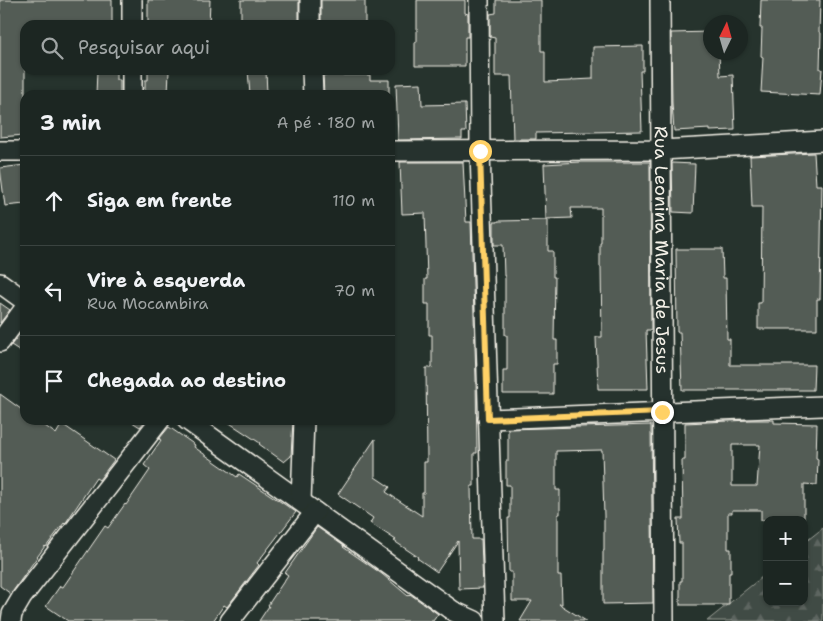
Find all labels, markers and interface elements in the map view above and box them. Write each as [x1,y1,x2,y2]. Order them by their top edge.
north arrow [703,15,748,60]
search box [20,20,395,75]
icon: search [38,34,66,62]
text: Pesquisar aqui [78,35,210,60]
text: 3 min [40,109,101,137]
text: A pé · 180 m [277,112,375,133]
street label: Rua Leonina Maria de Jesus [649,126,674,374]
route start [469,140,492,163]
icon: ahead [40,187,68,215]
text: Siga em frente [87,188,232,213]
text: 110 m [332,190,375,211]
text: Vire à esquerda [87,268,245,293]
icon: left [40,277,68,305]
text: 70 m [334,280,375,301]
text: Rua Mocambira [87,293,209,314]
icon: arrive [40,367,68,395]
text: Chegada ao destino [87,368,286,393]
route end [651,401,674,424]
map controls [763,516,808,606]
button: + [763,516,808,561]
button: − [763,561,808,606]

